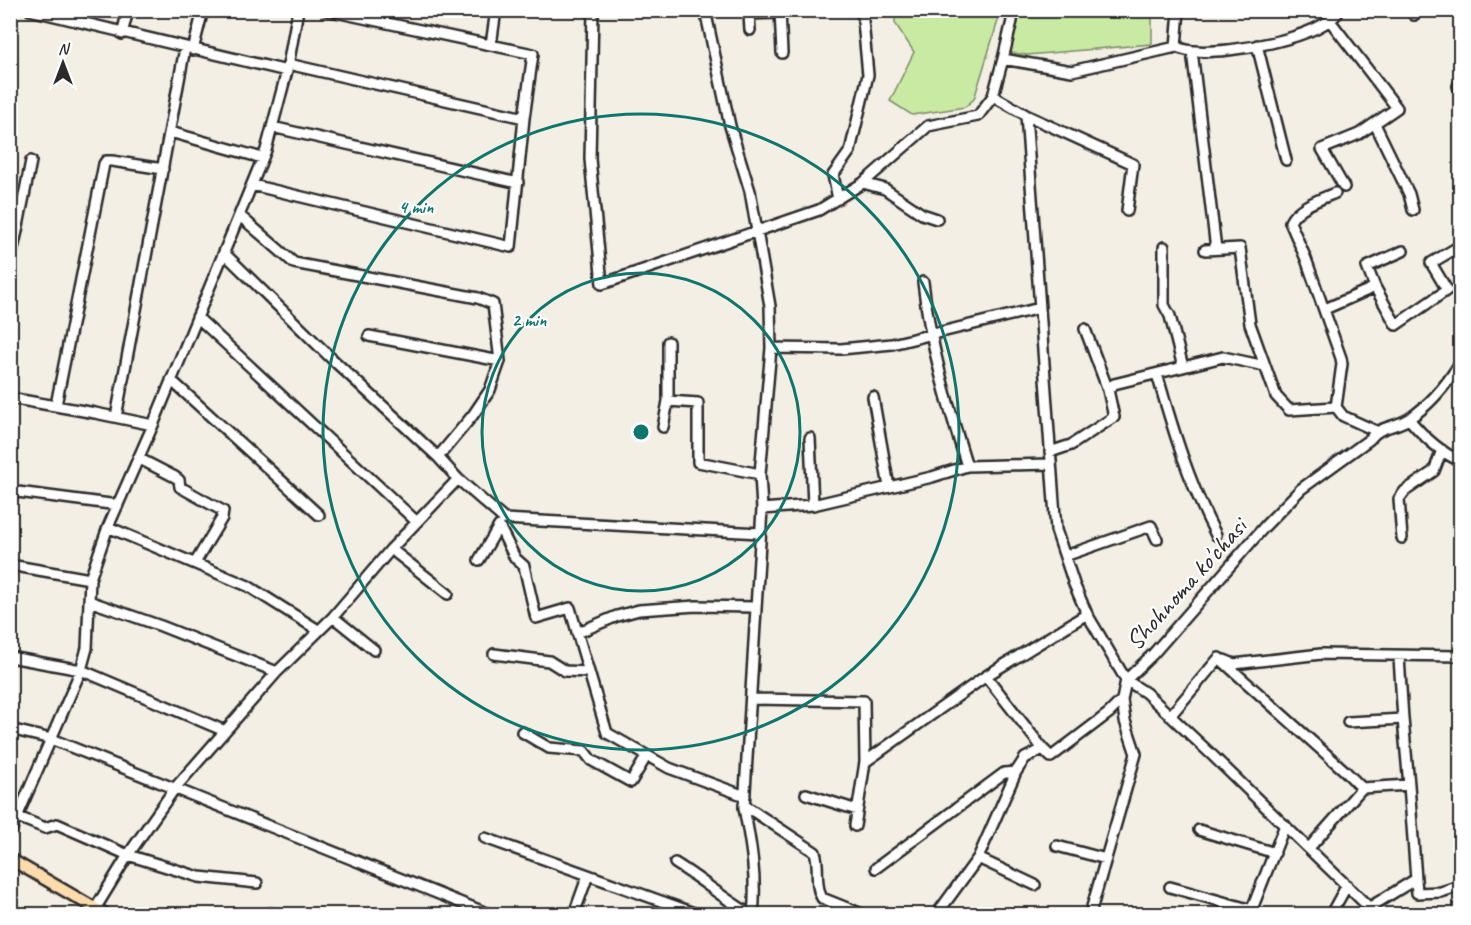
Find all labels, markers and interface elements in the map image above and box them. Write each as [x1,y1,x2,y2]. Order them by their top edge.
north arrow [33,33,93,93]
text: N [58,39,71,59]
text: 4 min [399,196,434,218]
text: 2 min [512,309,547,331]
centre of rings [631,422,651,442]
street label: Shohnoma ko'chasi [1118,509,1256,657]

